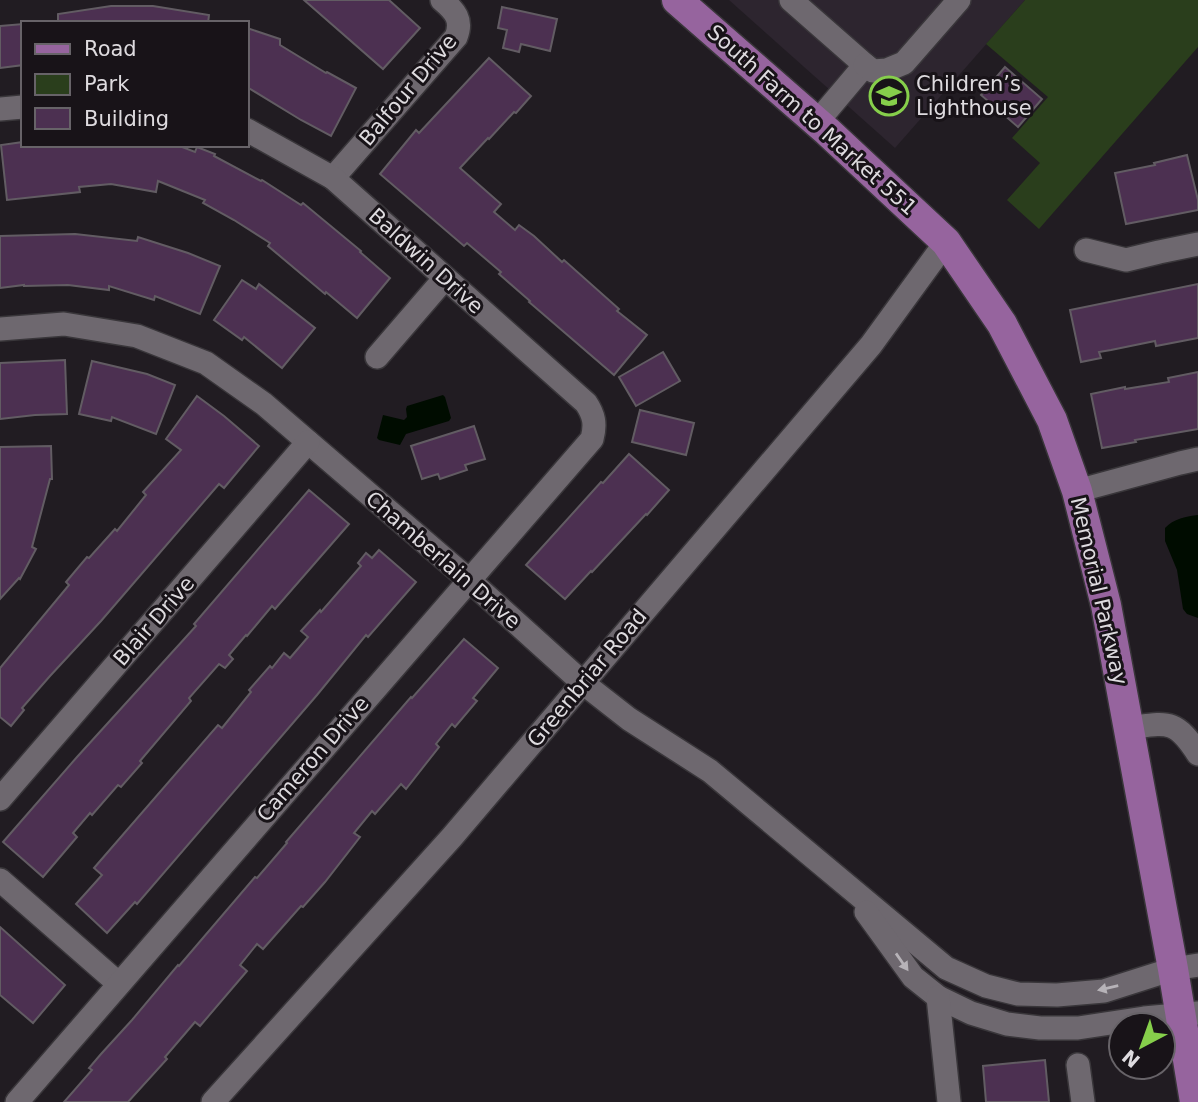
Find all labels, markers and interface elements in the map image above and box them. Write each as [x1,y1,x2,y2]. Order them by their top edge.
street label: South Farm to Market 551 [703,20,921,220]
legend [21,21,248,147]
street label: Balfour Drive [354,29,462,151]
text: Road [84,37,137,61]
text: Park [84,72,130,96]
place label: Children’s Lighthouse [916,72,1032,120]
school or university icon: Children’s Lighthouse [868,75,910,117]
text: Building [84,107,169,131]
street label: Baldwin Drive [364,203,488,319]
street label: Chamberlain Drive [361,486,525,634]
street label: Memorial Parkway [1066,495,1132,687]
street label: Blair Drive [109,572,199,670]
street label: Greenbriar Road [522,604,652,752]
street label: Cameron Drive [252,692,374,826]
one-way arrow [895,953,909,971]
one-way arrow [1097,983,1119,994]
north arrow [1107,1011,1177,1081]
text: N [1118,1045,1144,1072]

